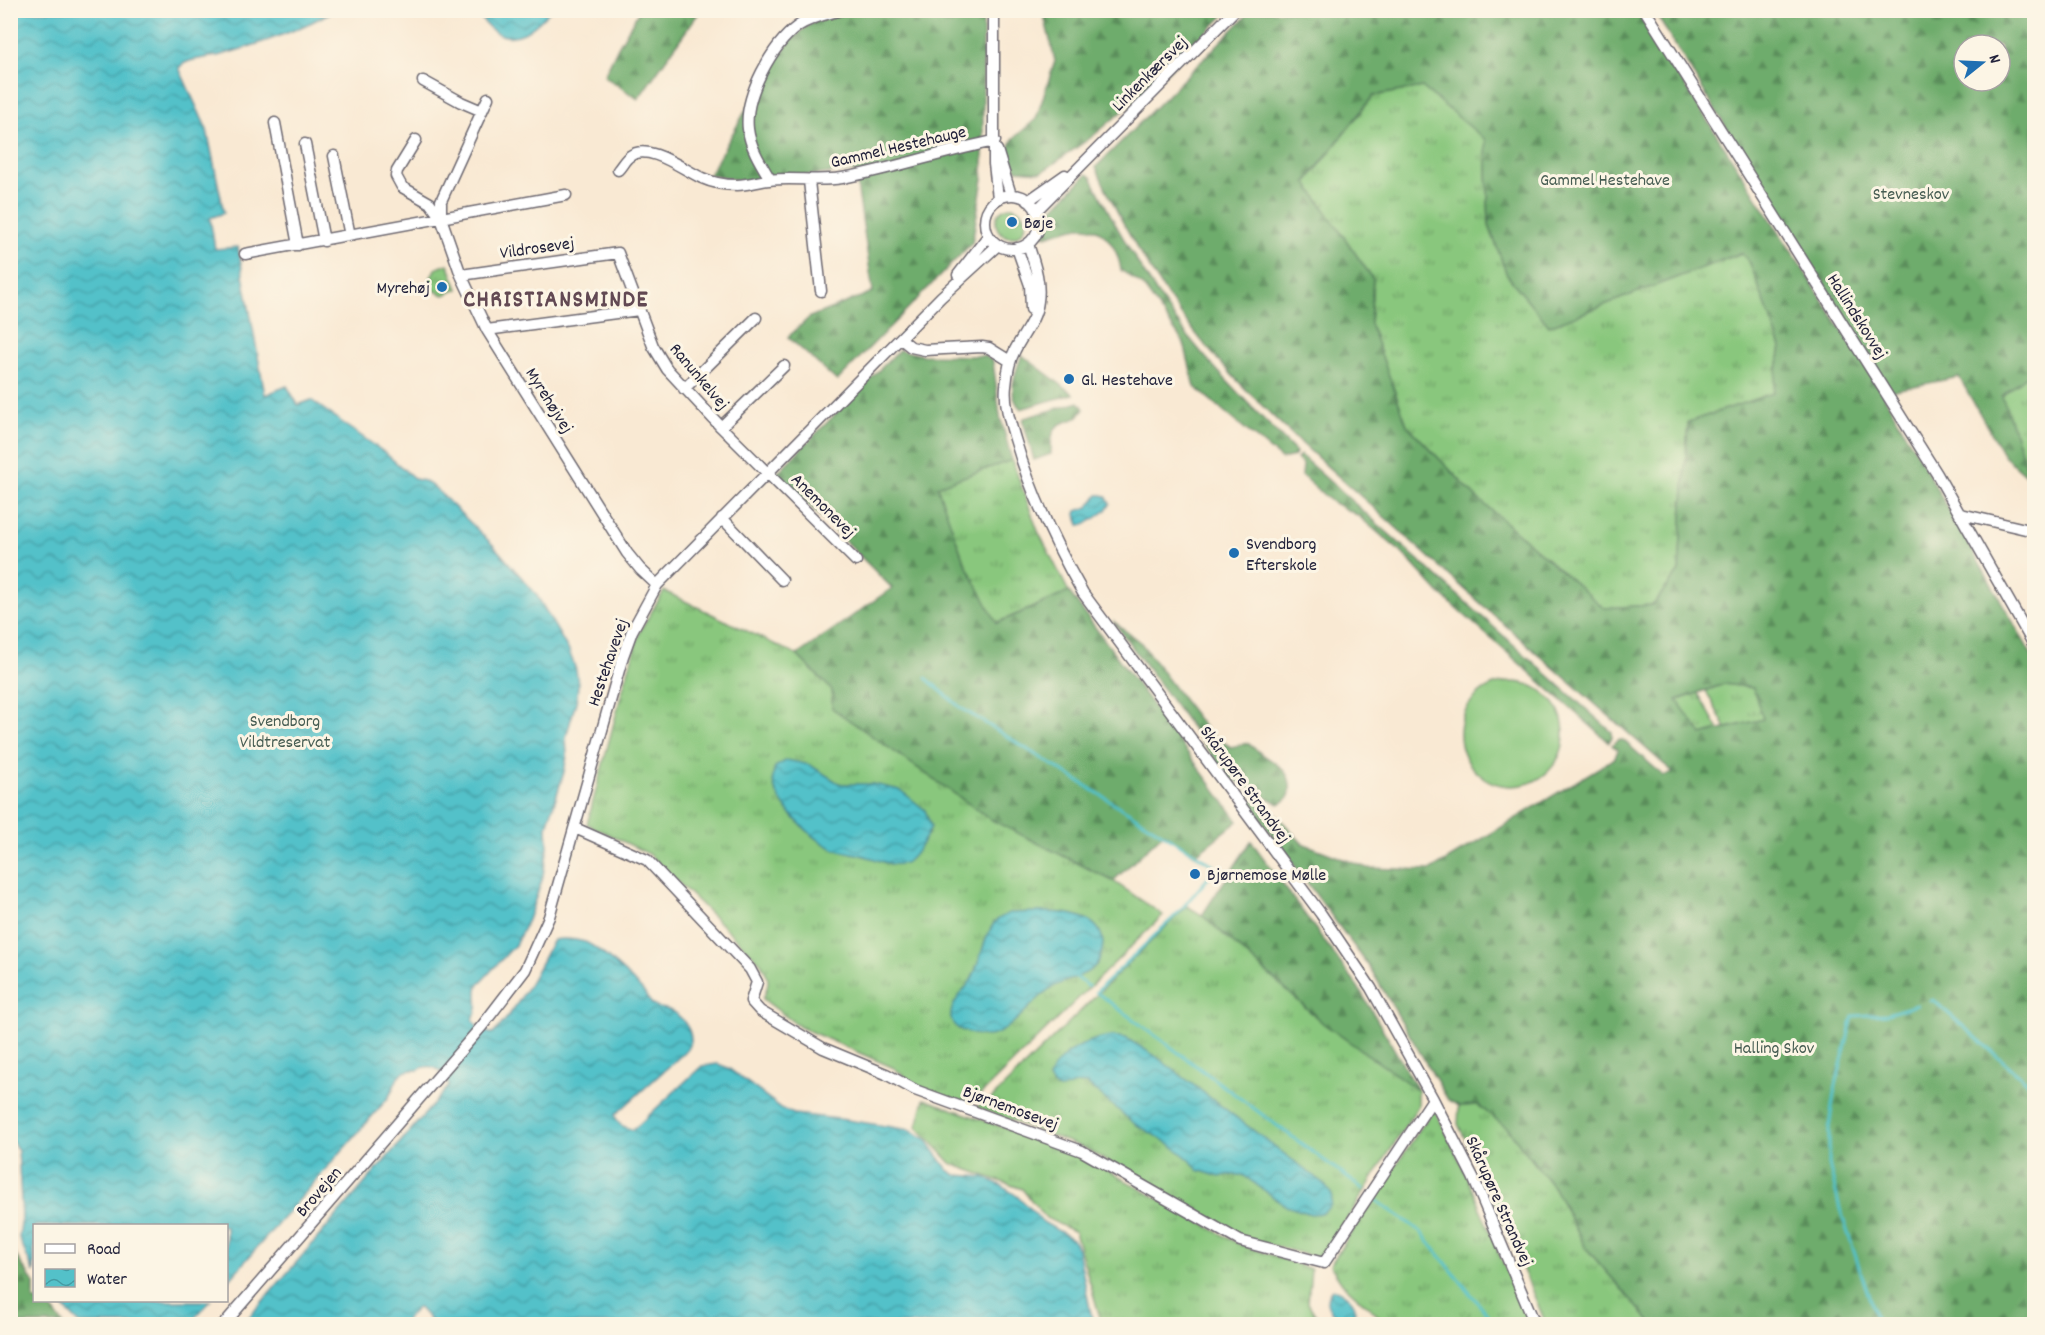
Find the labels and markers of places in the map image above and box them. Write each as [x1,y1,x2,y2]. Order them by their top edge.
place label: Bøje [1024,212,1053,237]
marker: Bøje [1005,215,1019,229]
place label: Myrehøj [377,277,430,302]
marker: Myrehøj [435,280,449,294]
place label: Gl. Hestehave [1081,369,1173,394]
marker: Gl. Hestehave [1062,372,1076,386]
place label: Svendborg Efterskole [1246,533,1317,579]
marker: Svendborg Efterskole [1227,546,1241,560]
place label: Bjørnemose Mølle [1207,864,1326,889]
marker: Bjørnemose Mølle [1188,867,1202,881]

